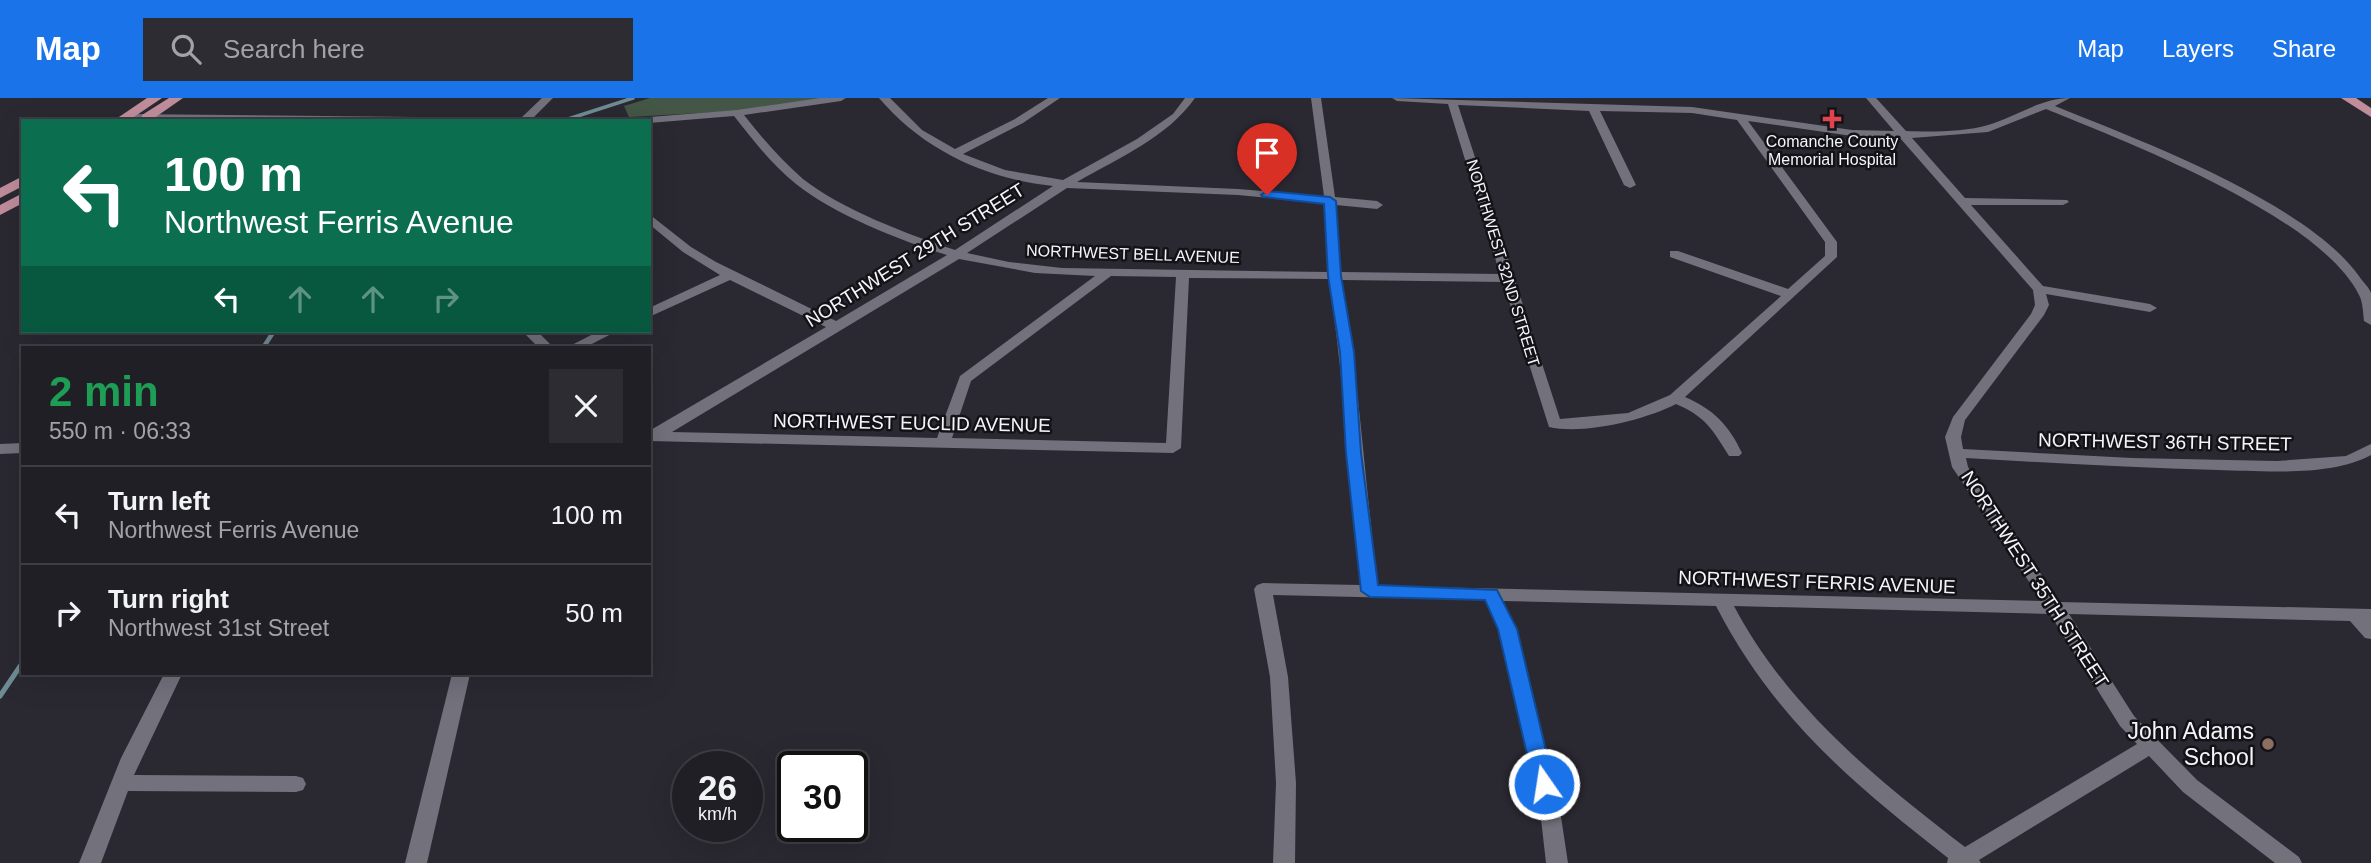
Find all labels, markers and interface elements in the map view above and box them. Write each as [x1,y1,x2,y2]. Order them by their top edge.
search box [143,18,633,81]
text: Map [35,30,101,67]
icon: search [167,30,205,68]
text: Search here [223,34,365,64]
text: Map [2077,35,2124,62]
text: Layers [2162,35,2234,62]
text: Share [2272,35,2336,62]
marker: Comanche County Memorial Hospital [1822,109,1842,129]
pin [1237,123,1297,195]
place label: Comanche County Memorial Hospital [1766,133,1898,168]
icon: arrive [1248,134,1286,172]
icon: left [49,147,140,238]
text: 100 m [164,147,303,201]
street label: NORTHWEST 32ND STREET [1463,158,1543,369]
street label: NORTHWEST 29TH STREET [802,179,1028,331]
text: Northwest Ferris Avenue [164,204,514,240]
street label: NORTHWEST BELL AVENUE [1026,242,1240,266]
icon: left [208,280,246,318]
icon: ahead [281,280,319,318]
icon: ahead [354,280,392,318]
icon: right [427,280,465,318]
text: 2 min [49,368,159,415]
button: close [549,369,623,443]
street label: NORTHWEST EUCLID AVENUE [773,410,1051,436]
text: 550 m · 06:33 [49,418,191,444]
street label: NORTHWEST 36TH STREET [2038,429,2292,455]
street label: NORTHWEST 35TH STREET [1957,467,2113,691]
text: Turn left [108,486,210,516]
icon: left [49,496,87,534]
text: 100 m [551,500,623,530]
text: Northwest Ferris Avenue [108,517,359,543]
street label: NORTHWEST FERRIS AVENUE [1678,567,1956,597]
text: Turn right [108,584,229,614]
icon: right [49,594,87,632]
text: 50 m [565,598,623,628]
text: Northwest 31st Street [108,615,329,641]
place label: John Adams School [2127,718,2254,770]
marker: John Adams School [2260,736,2276,752]
position arrow [1507,747,1581,821]
speed limit sign: 30 [777,751,868,842]
text: 26 [698,768,737,807]
text: km/h [698,804,737,824]

